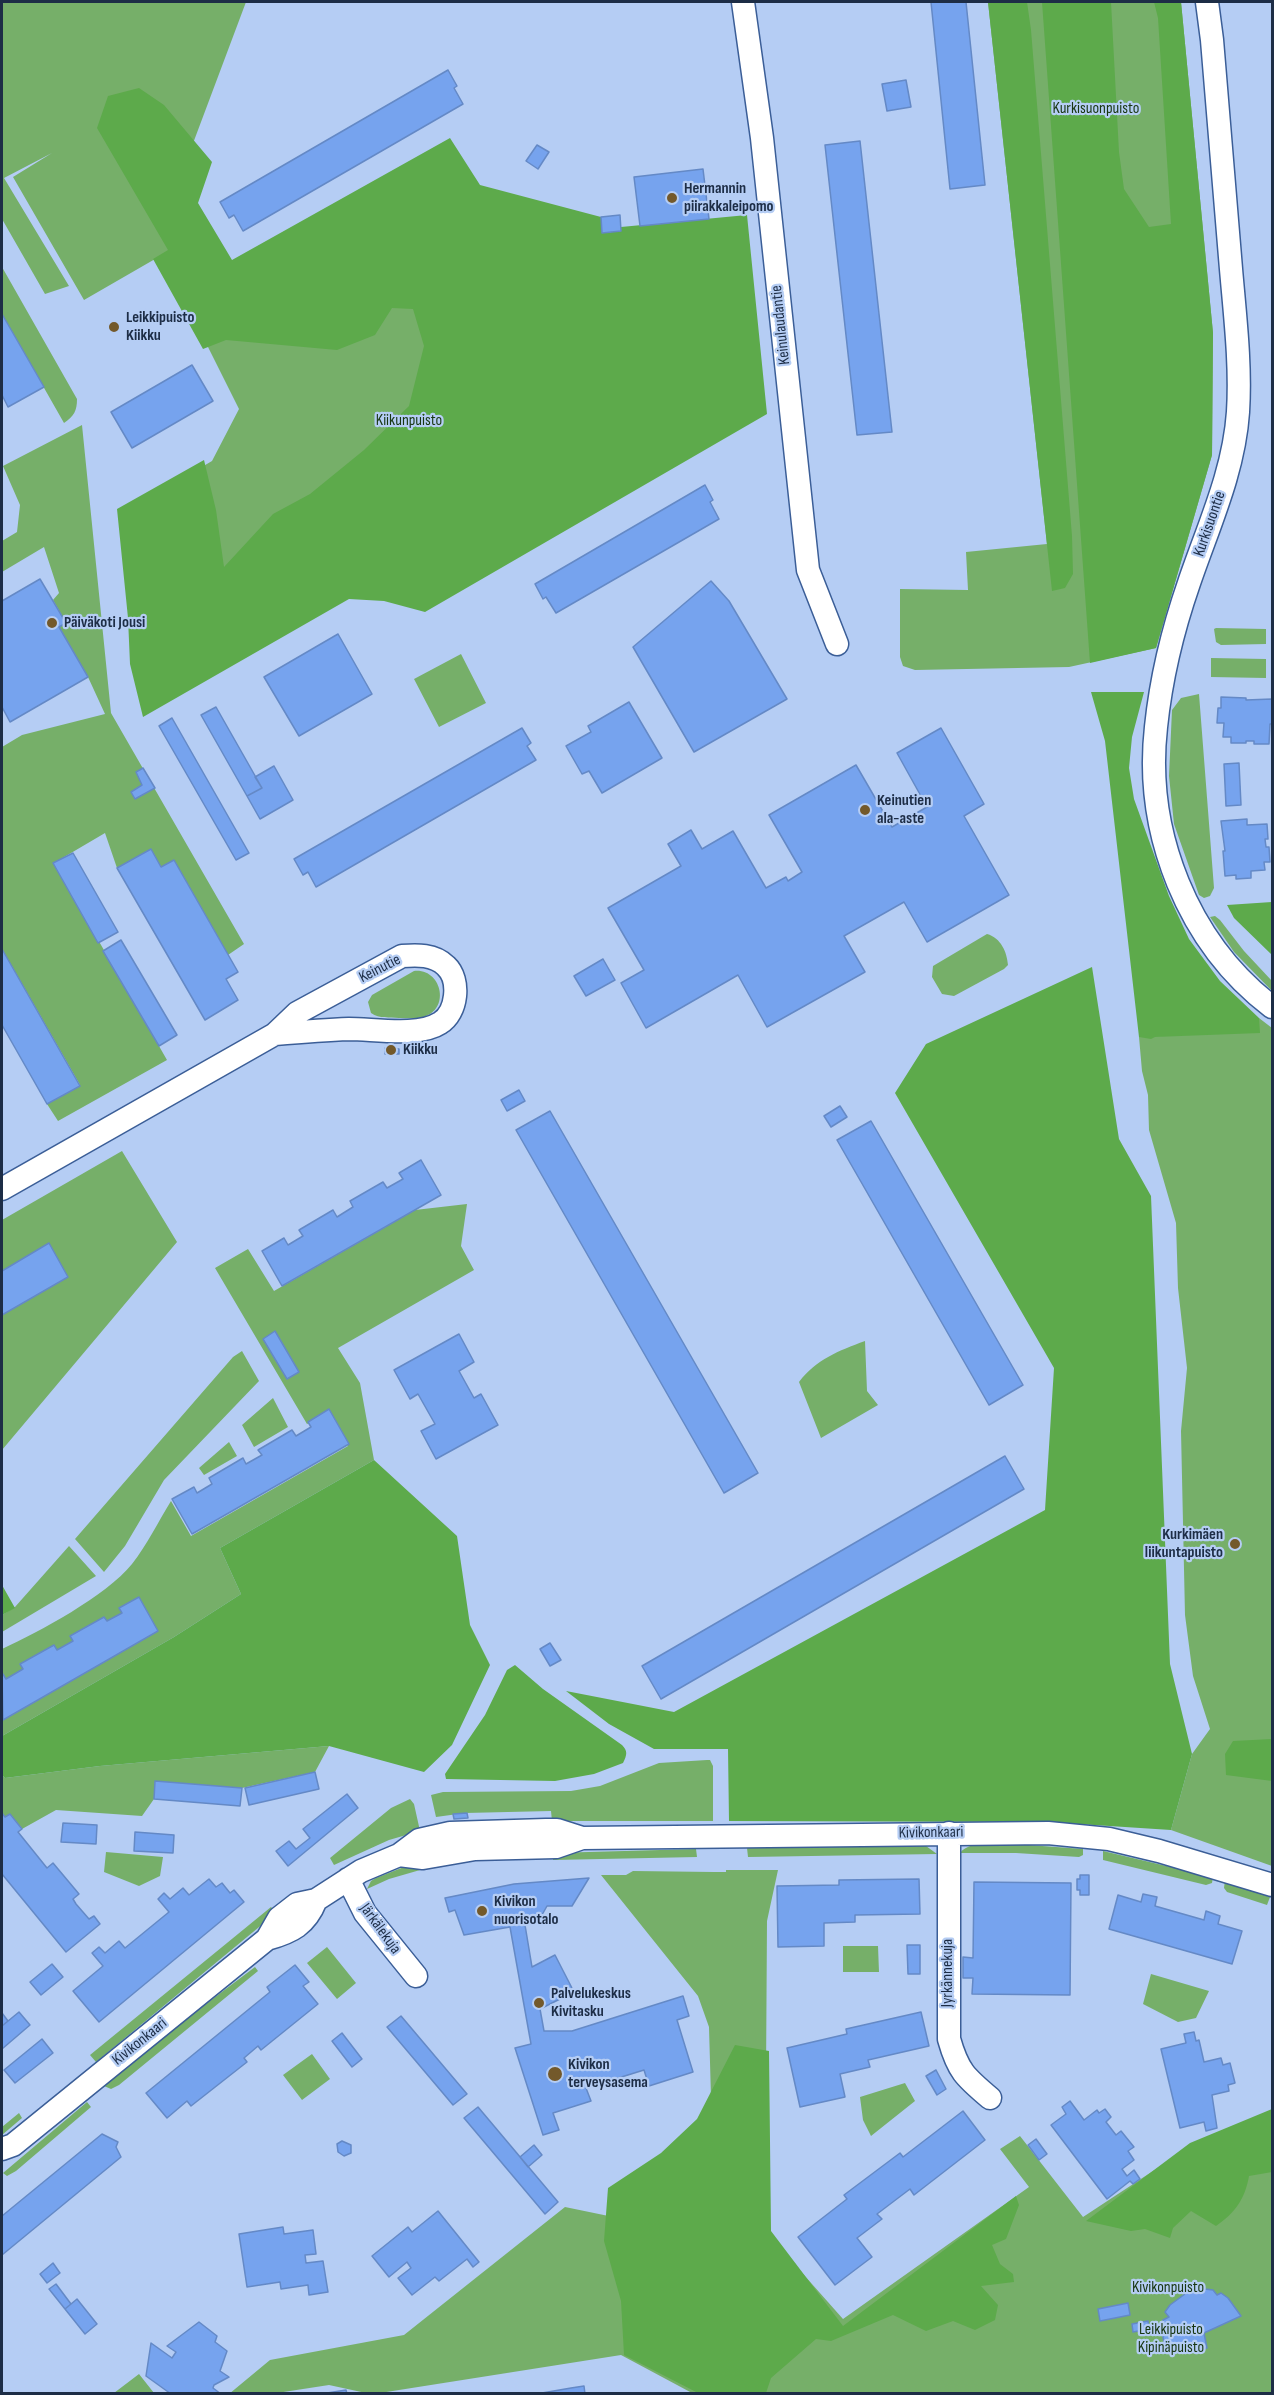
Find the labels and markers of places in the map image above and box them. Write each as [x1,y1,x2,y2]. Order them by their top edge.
place label: Hermannin piirakkaleipomo [684,179,774,217]
marker: Hermannin piirakkaleipomo [665,191,679,205]
place label: Leikkipuisto Kiikku [126,308,195,346]
marker: Leikkipuisto Kiikku [107,320,121,334]
place label: Päiväkoti Jousi [64,613,145,633]
marker: Päiväkoti Jousi [45,616,59,630]
place label: Keinutien ala-aste [877,791,931,829]
marker: Keinutien ala-aste [858,803,872,817]
place label: Kiikku [403,1040,438,1060]
marker: Kiikku [384,1043,398,1057]
place label: Kurkimäen liikuntapuisto [1145,1525,1223,1563]
marker: Kurkimäen liikuntapuisto [1228,1537,1242,1551]
place label: Kivikon nuorisotalo [494,1892,558,1930]
marker: Kivikon nuorisotalo [475,1904,489,1918]
place label: Palvelukeskus Kivitasku [551,1984,631,2022]
marker: Palvelukeskus Kivitasku [532,1996,546,2010]
place label: Kivikon terveysasema [568,2055,648,2093]
marker: Kivikon terveysasema [546,2065,564,2083]

